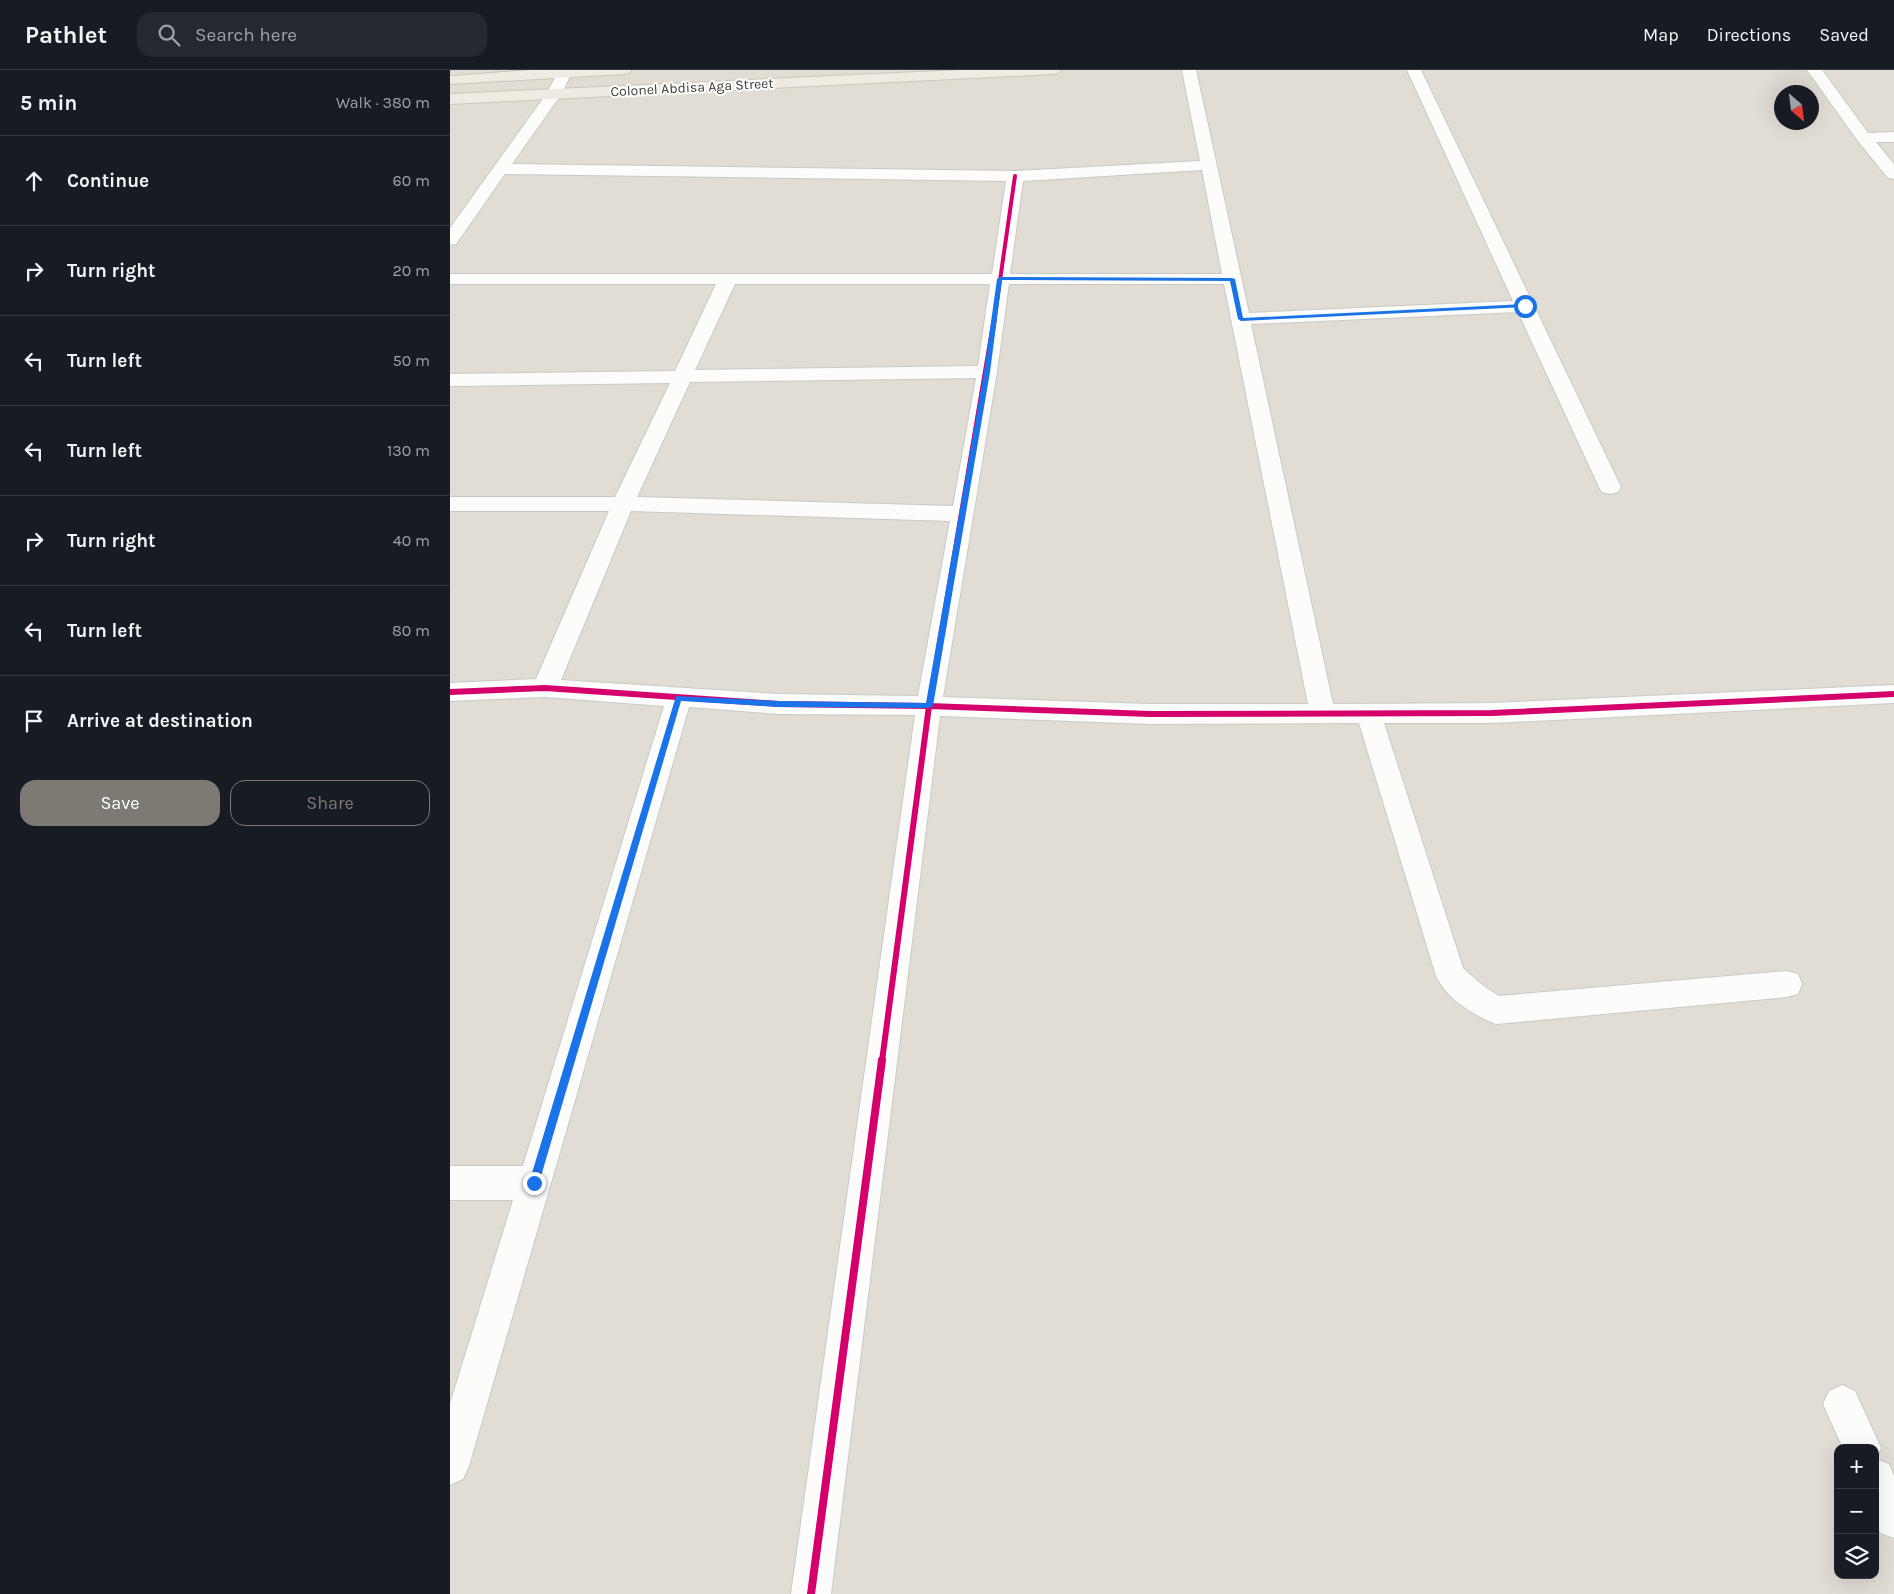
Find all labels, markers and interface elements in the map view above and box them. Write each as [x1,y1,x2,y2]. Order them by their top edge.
search box [137,12,487,57]
text: Pathlet [25,21,107,49]
icon: search [155,21,183,49]
text: Search here [195,24,297,46]
text: Map [1643,24,1679,46]
text: Directions [1707,24,1791,46]
text: Saved [1819,24,1869,46]
street label: Colonel Abdisa Aga Street [610,75,774,100]
north arrow [1774,85,1819,130]
text: 5 min [20,91,77,115]
text: Walk · 380 m [336,93,430,112]
icon: ahead [20,167,48,195]
text: Continue [67,170,149,192]
text: 60 m [393,171,430,190]
icon: right [20,257,48,285]
text: Turn right [67,260,156,282]
text: 20 m [392,261,430,280]
route start [1514,295,1537,318]
icon: left [20,347,48,375]
text: Turn left [67,350,142,372]
text: 50 m [393,351,430,370]
icon: left [20,437,48,465]
text: Turn left [67,440,142,462]
text: 130 m [387,441,430,460]
icon: right [20,527,48,555]
text: Turn right [67,530,156,552]
text: 40 m [393,531,430,550]
icon: left [20,617,48,645]
text: Turn left [67,620,142,642]
text: 80 m [392,621,430,640]
icon: arrive [20,707,48,735]
text: Arrive at destination [67,710,253,732]
button: Save [20,780,220,826]
button: Share [230,780,430,826]
route end [523,1172,546,1195]
map controls [1834,1444,1879,1579]
button: + [1834,1444,1879,1489]
button: − [1834,1489,1879,1534]
button: layers [1834,1534,1879,1579]

